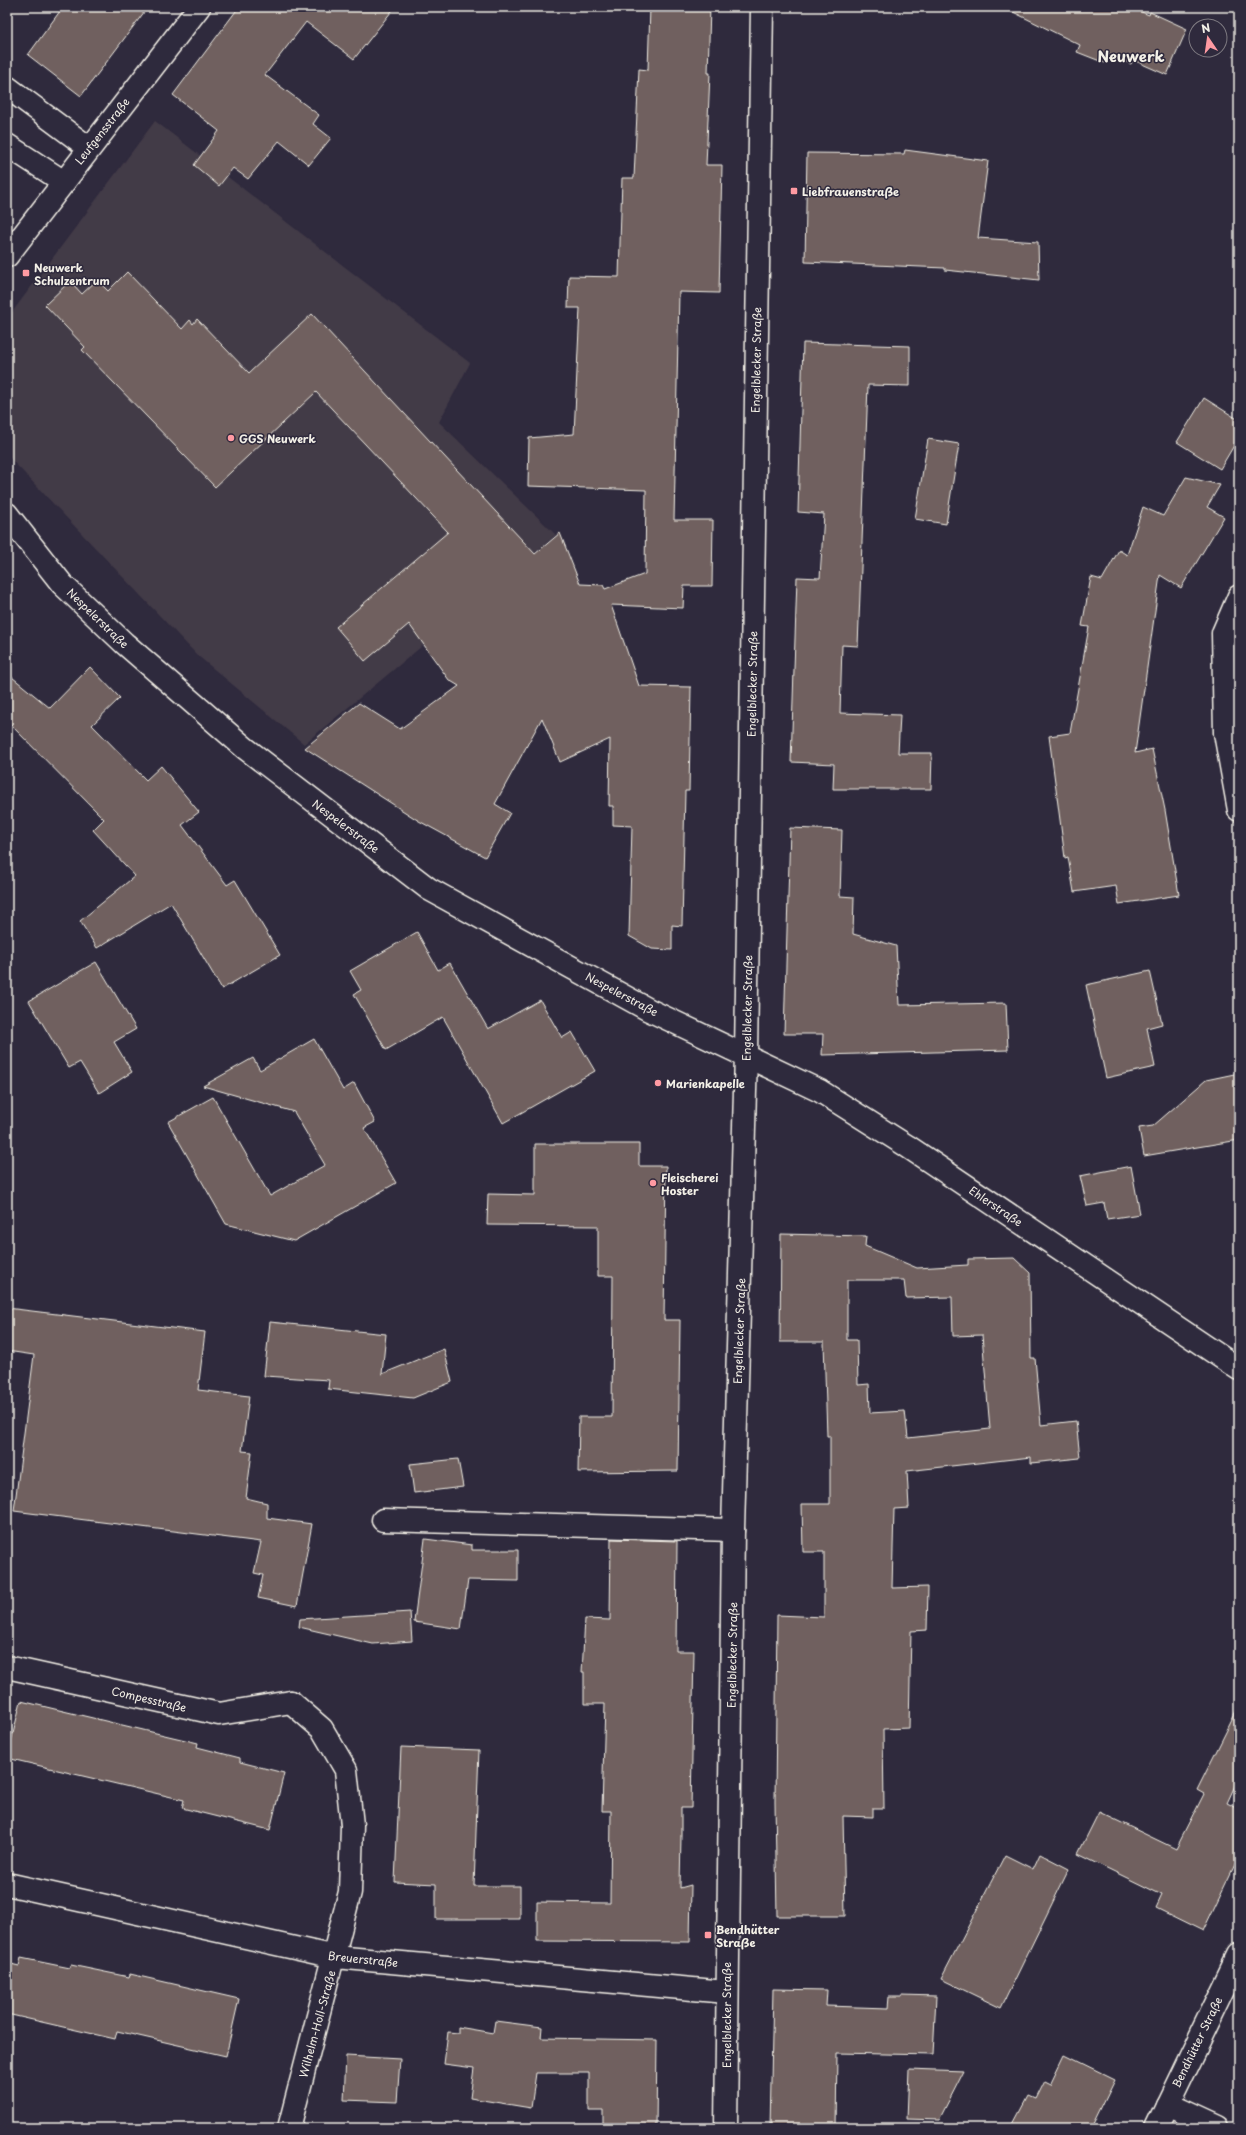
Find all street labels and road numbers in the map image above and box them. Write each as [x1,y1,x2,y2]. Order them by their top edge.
street label: Leufgensstraße [70,94,134,168]
street label: Engelblecker Straße [747,307,765,413]
street label: Nespelerstraße [63,584,133,652]
street label: Engelblecker Straße [743,631,761,737]
street label: Nespelerstraße [309,795,383,857]
street label: Engelblecker Straße [738,955,756,1061]
street label: Nespelerstraße [583,968,661,1020]
street label: Ehlerstraße [966,1182,1026,1230]
street label: Engelblecker Straße [729,1278,749,1384]
street label: Engelblecker Straße [723,1602,741,1708]
street label: Compesstraße [110,1682,188,1716]
street label: Breuerstraße [327,1947,399,1971]
street label: Engelblecker Straße [718,1962,735,2068]
street label: Wilhelm-Holl-Straße [294,1968,340,2080]
street label: Bendhütter Straße [1168,1994,1226,2090]

